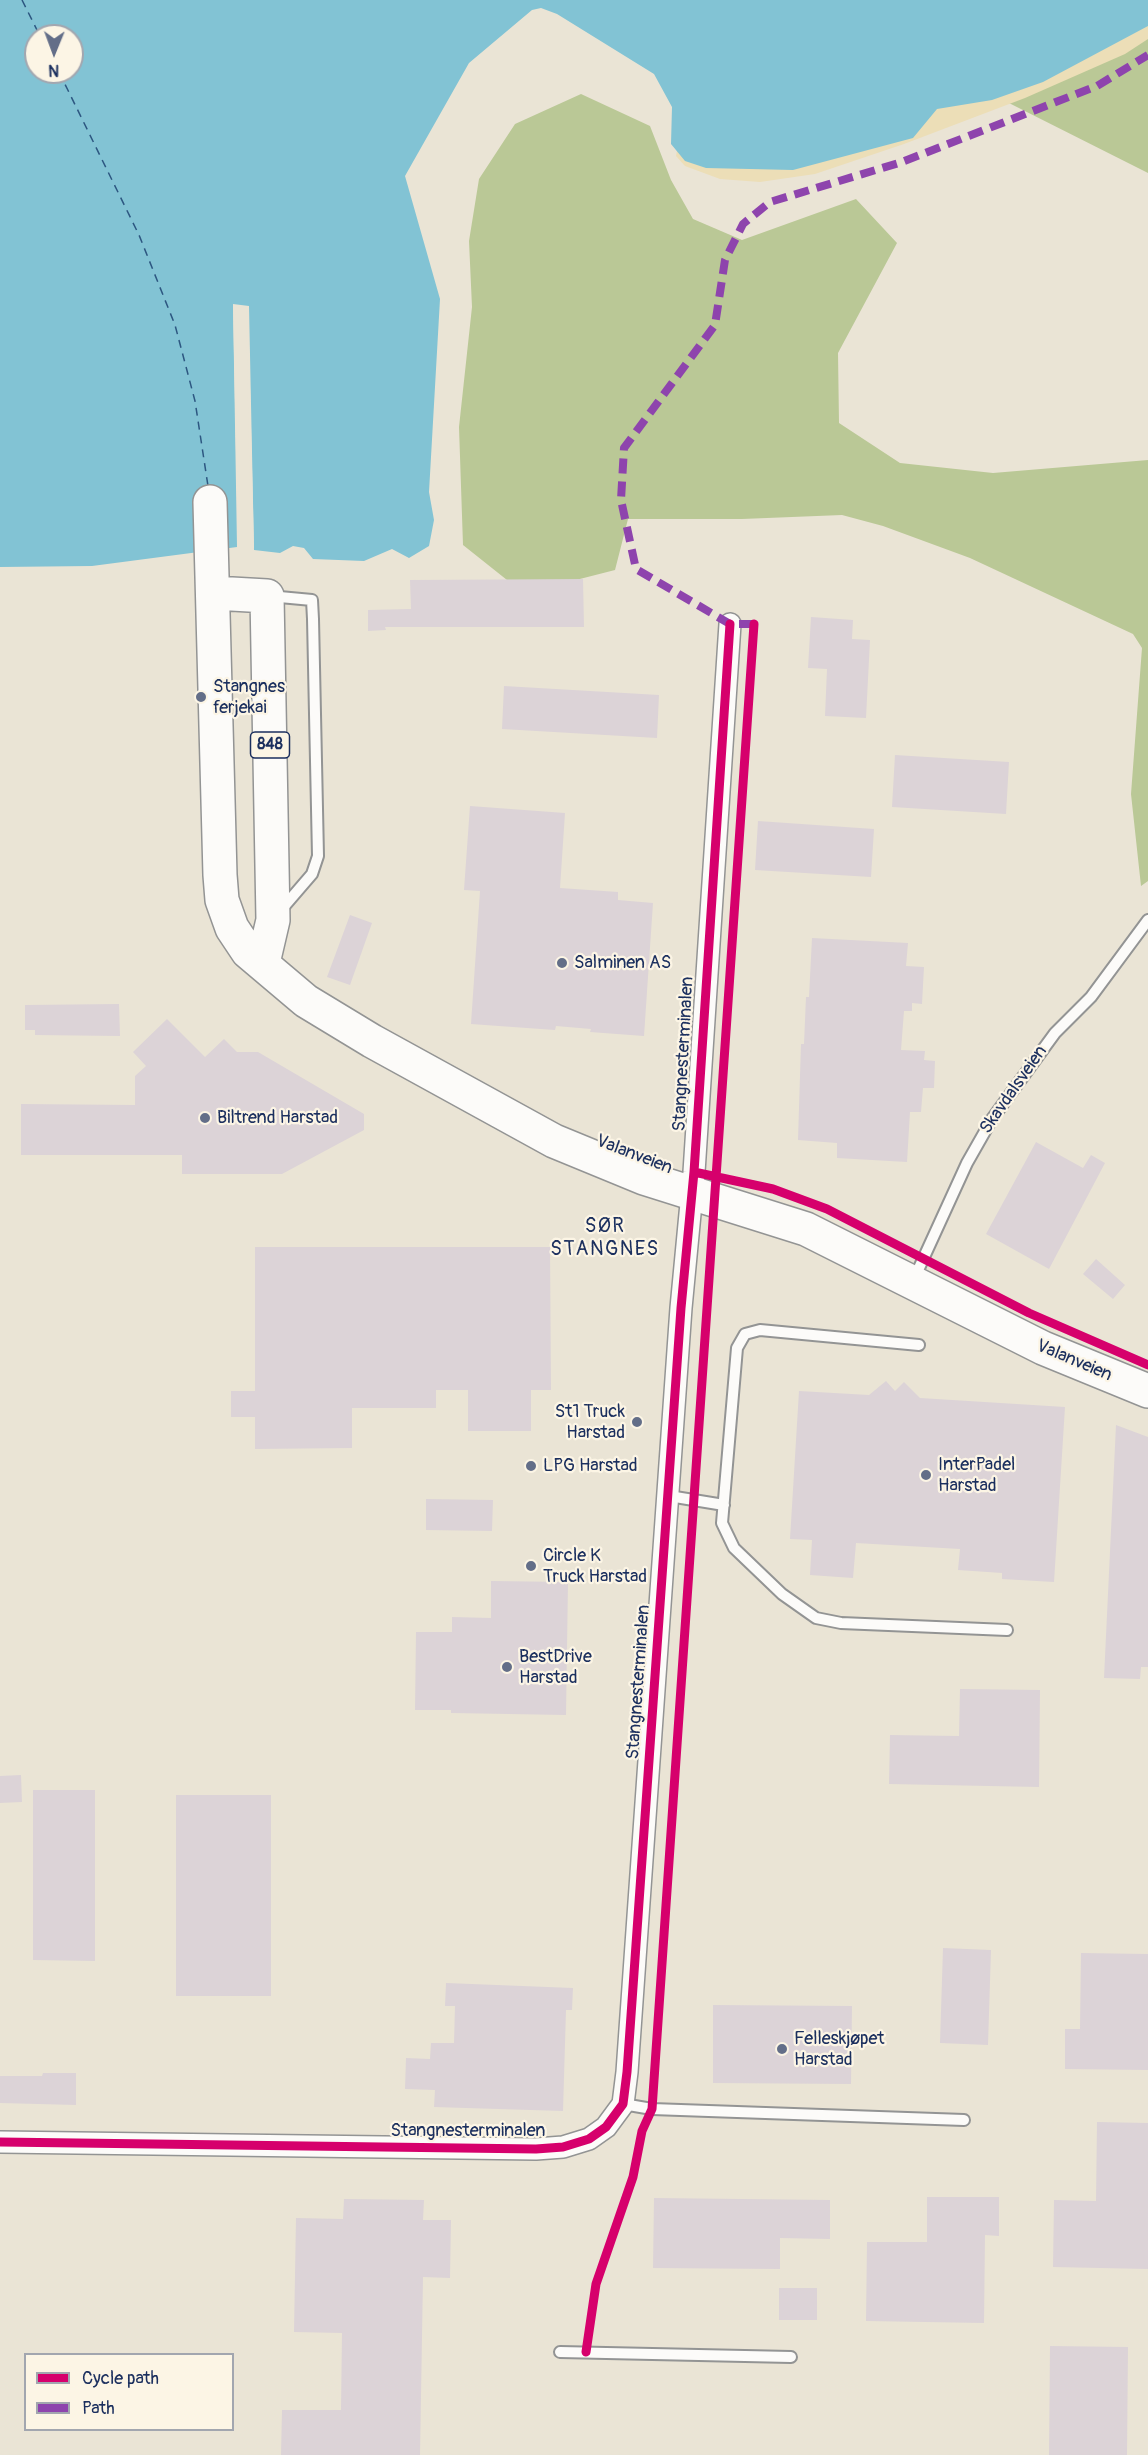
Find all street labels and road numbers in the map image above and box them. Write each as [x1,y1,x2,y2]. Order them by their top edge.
road number: 848 [250,732,290,758]
street label: Stangnesterminalen [669,976,699,1132]
street label: Skavdalsveien [976,1042,1052,1138]
street label: Valanveien [593,1131,675,1179]
street label: Valanveien [1033,1335,1115,1387]
street label: Stangnesterminalen [623,1604,655,1760]
street label: Stangnesterminalen [390,2120,546,2142]

